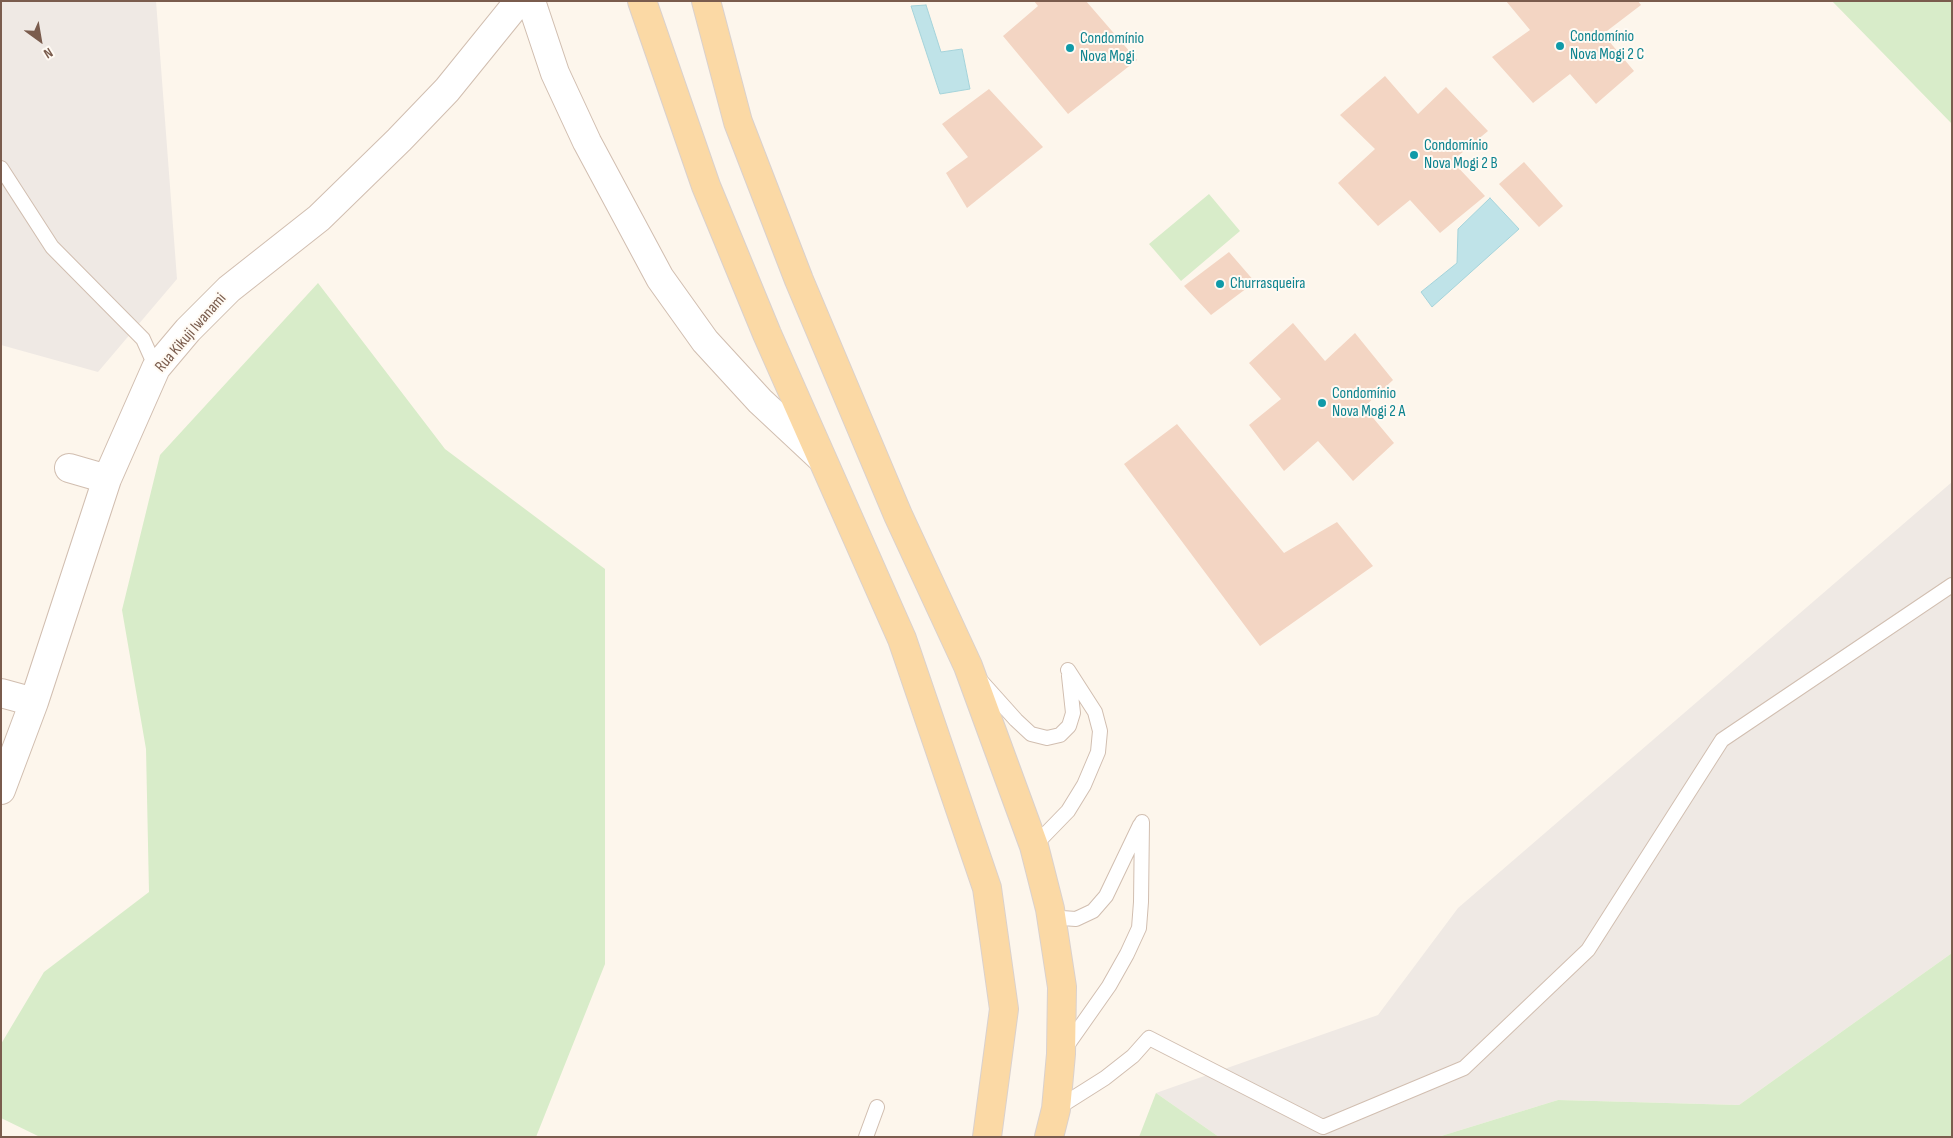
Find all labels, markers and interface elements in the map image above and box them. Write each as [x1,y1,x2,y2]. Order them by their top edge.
north arrow [15,15,65,65]
place label: Condomínio Nova Mogi 2 C [1570,27,1644,65]
place label: Condomínio Nova Mogi [1080,29,1144,67]
marker: Condomínio Nova Mogi 2 C [1554,40,1566,52]
marker: Condomínio Nova Mogi [1064,42,1076,54]
text: N [41,44,56,62]
place label: Condomínio Nova Mogi 2 B [1424,136,1498,174]
marker: Condomínio Nova Mogi 2 B [1408,149,1420,161]
place label: Churrasqueira [1230,274,1305,294]
marker: Churrasqueira [1214,278,1226,290]
street label: Rua Kikuji Iwanami [151,289,231,377]
place label: Condomínio Nova Mogi 2 A [1332,384,1405,422]
marker: Condomínio Nova Mogi 2 A [1316,397,1328,409]

